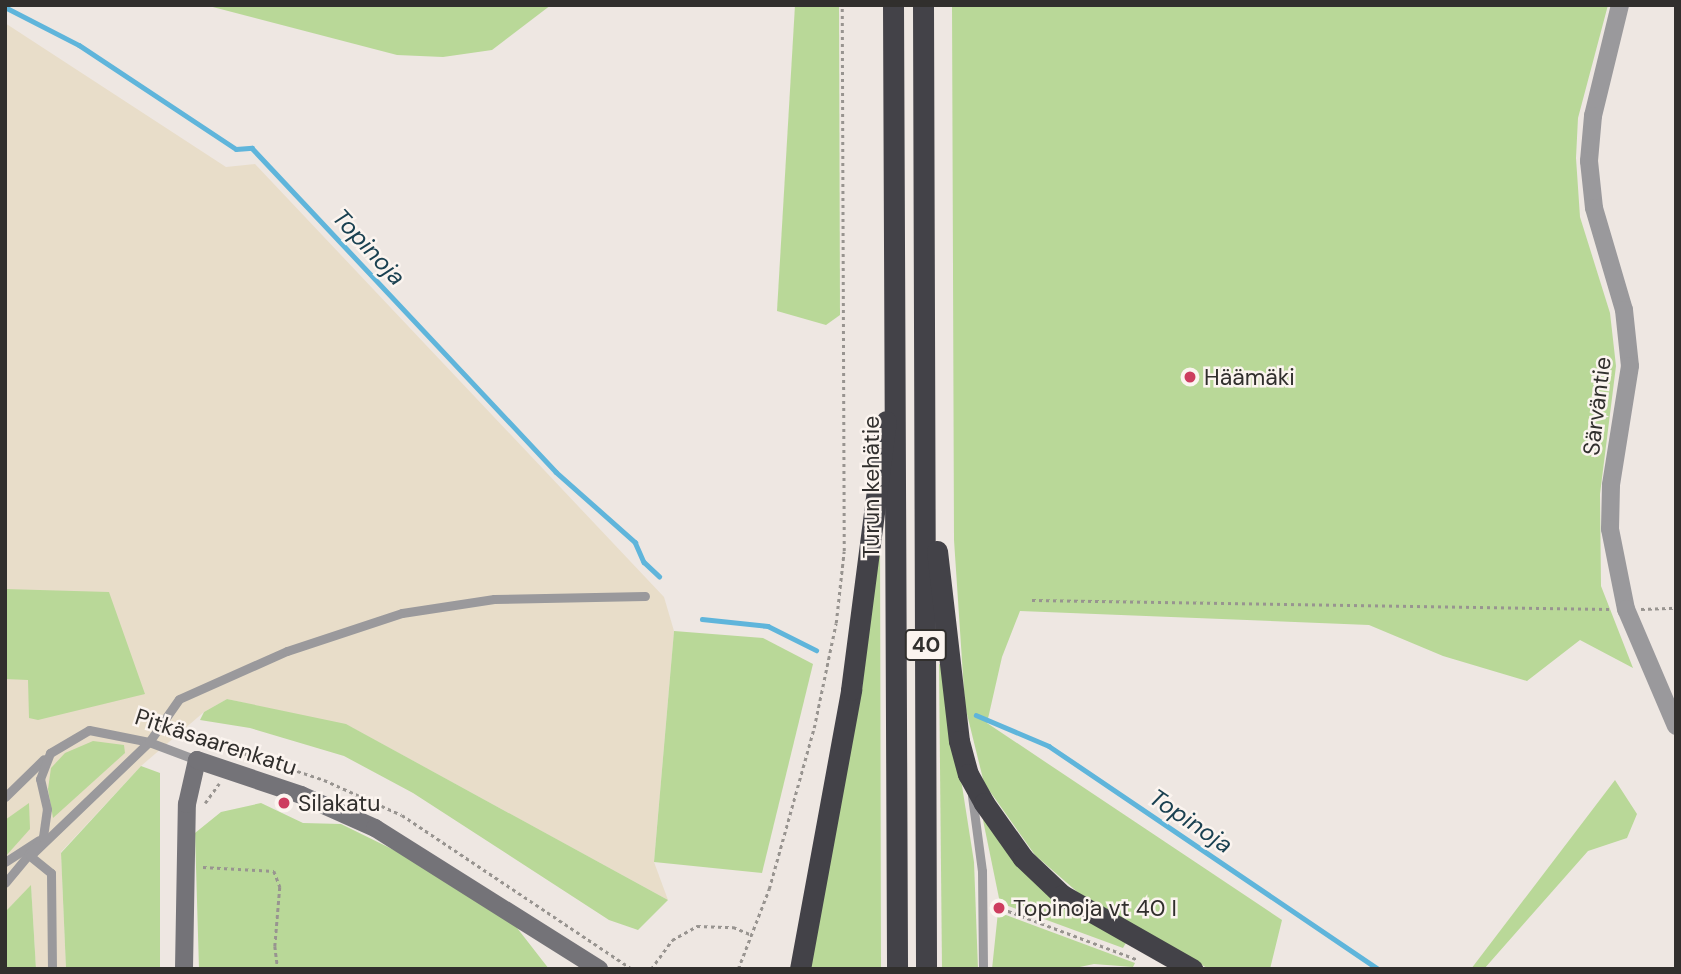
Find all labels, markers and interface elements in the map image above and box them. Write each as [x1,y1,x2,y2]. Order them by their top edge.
water label: Topinoja [326,203,412,291]
street label: Särväntie [1577,355,1617,457]
place label: Häämäki [1204,363,1295,391]
marker: Häämäki [1182,369,1198,385]
street label: Turun kehätie [857,416,885,558]
road number: 40 [903,628,949,662]
street label: Pitkäsaarenkatu [132,703,300,781]
water label: Topinoja [1144,783,1238,859]
place label: Silakatu [298,789,380,817]
marker: Silakatu [276,795,292,811]
place label: Topinoja vt 40 I [1013,894,1177,922]
marker: Topinoja vt 40 I [991,900,1007,916]

